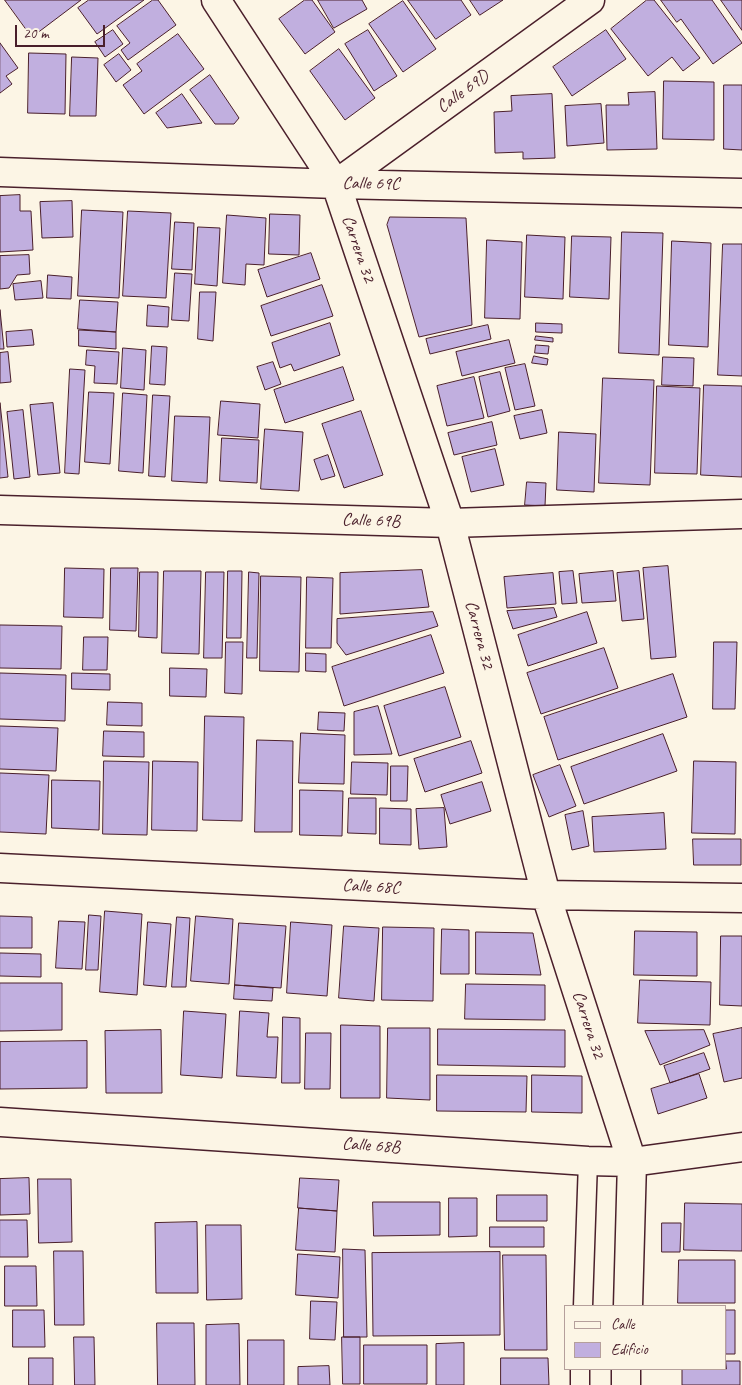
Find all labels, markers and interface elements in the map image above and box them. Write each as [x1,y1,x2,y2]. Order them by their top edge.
scale bar [18,15,108,47]
text: 20 m [23,24,49,43]
street label: Calle 69D [433,66,493,118]
street label: Calle 69C [342,173,400,195]
street label: Carrera 32 [336,213,380,285]
street label: Calle 69B [342,509,400,533]
street label: Carrera 32 [460,599,498,671]
street label: Calle 68C [342,875,400,899]
street label: Carrera 32 [567,989,609,1061]
street label: Calle 68B [341,1133,401,1159]
legend [564,1305,727,1370]
text: Calle [611,1315,635,1334]
text: Edificio [611,1340,648,1359]

